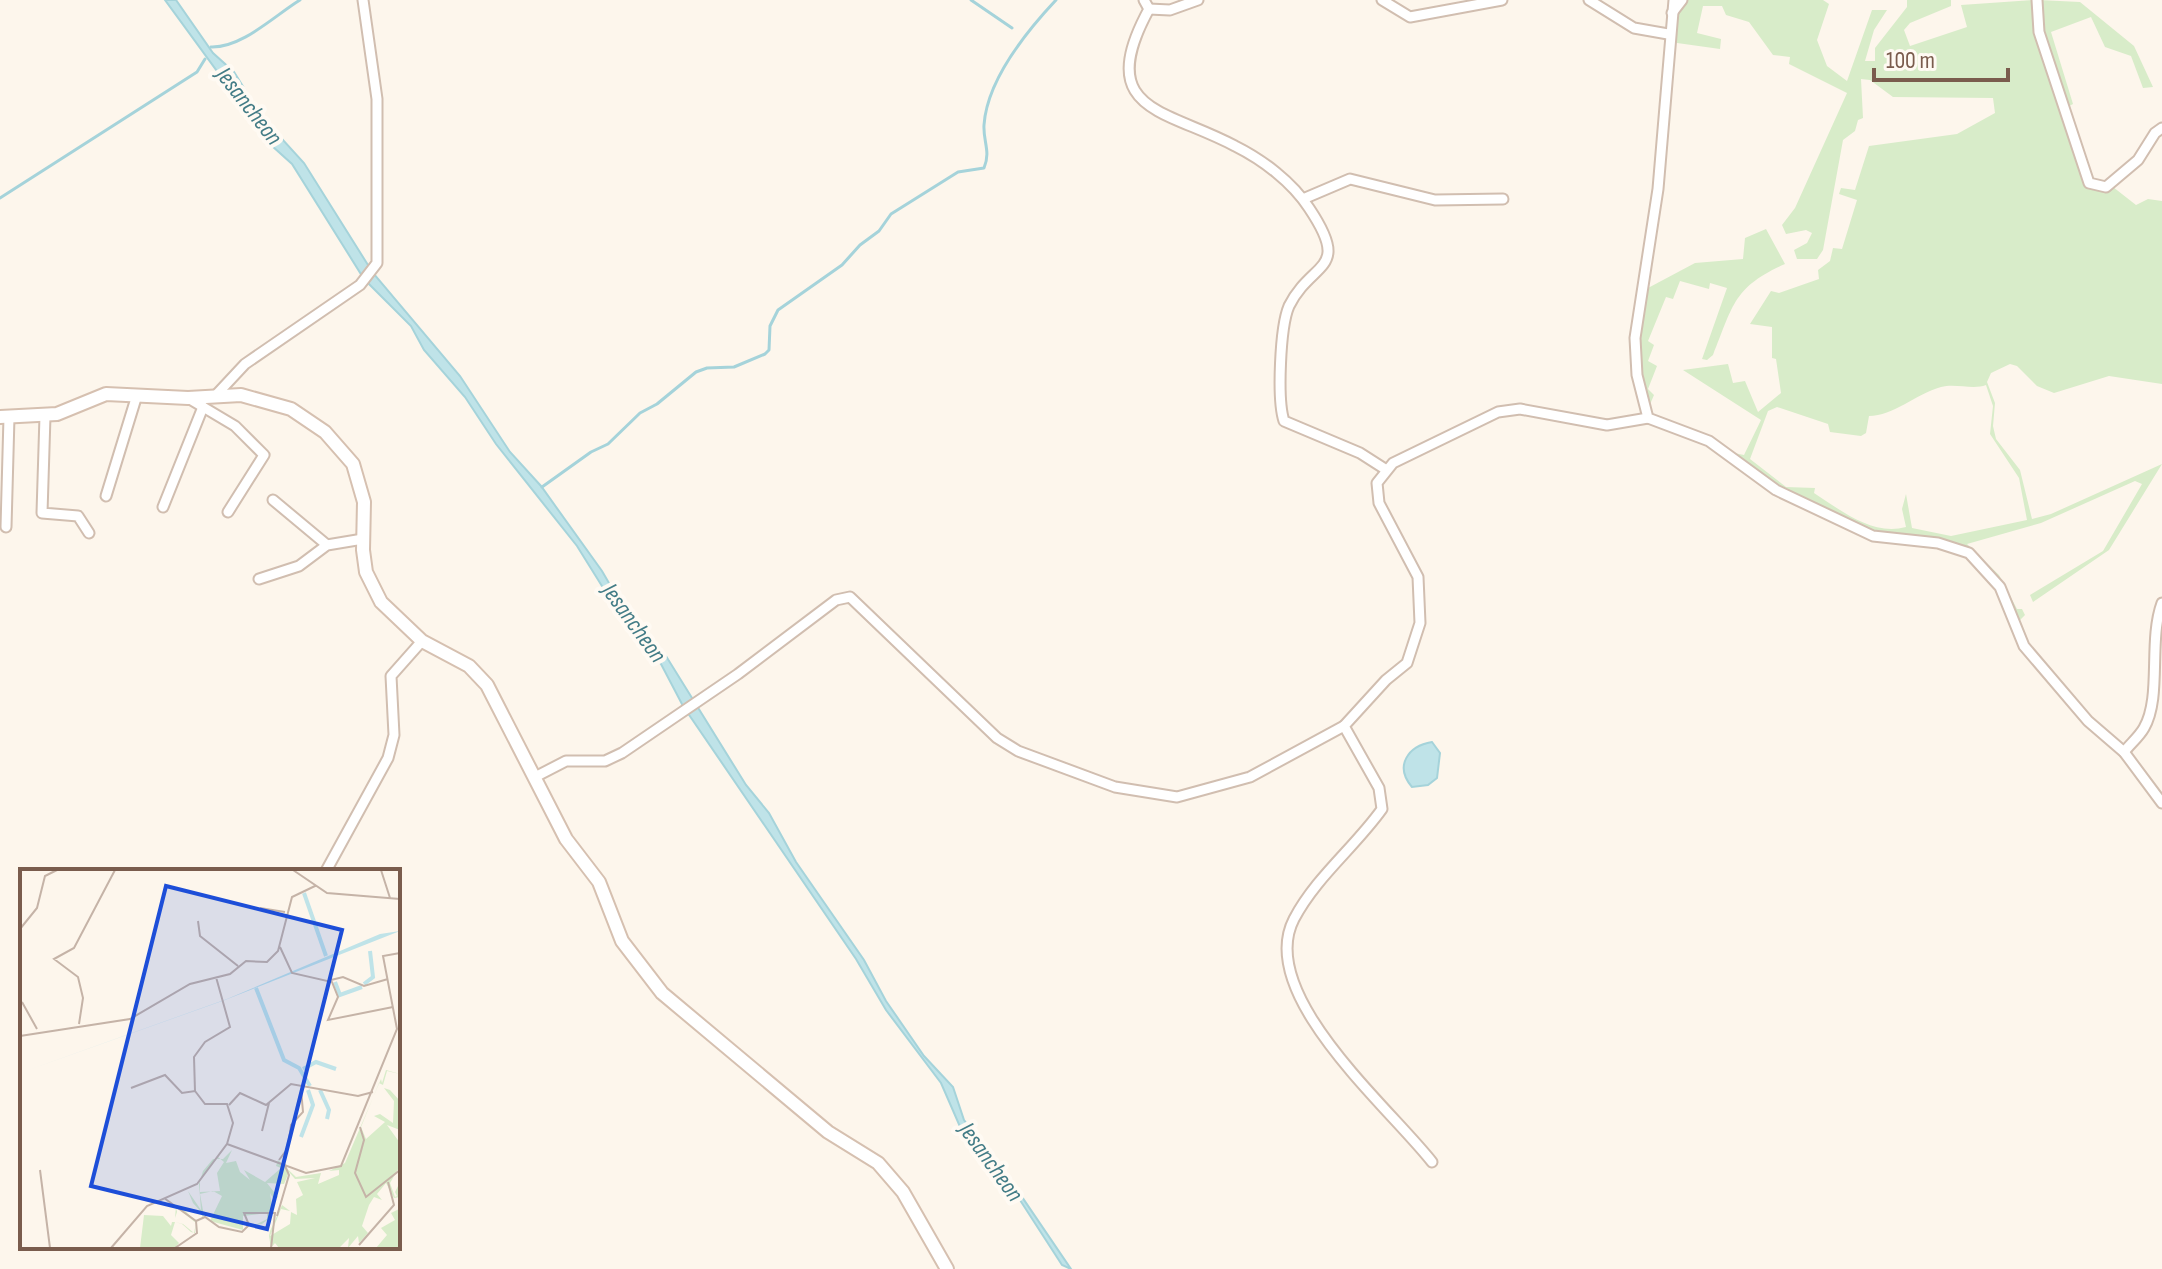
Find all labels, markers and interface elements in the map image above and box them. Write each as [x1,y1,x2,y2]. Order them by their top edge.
scale bar [1874,32,2008,82]
text: 100 m [1886,46,1935,75]
water label: Jesancheon [208,60,288,151]
water label: Jesancheon [594,576,672,668]
inset map [20,869,400,1249]
water label: Jesancheon [951,1115,1029,1207]

